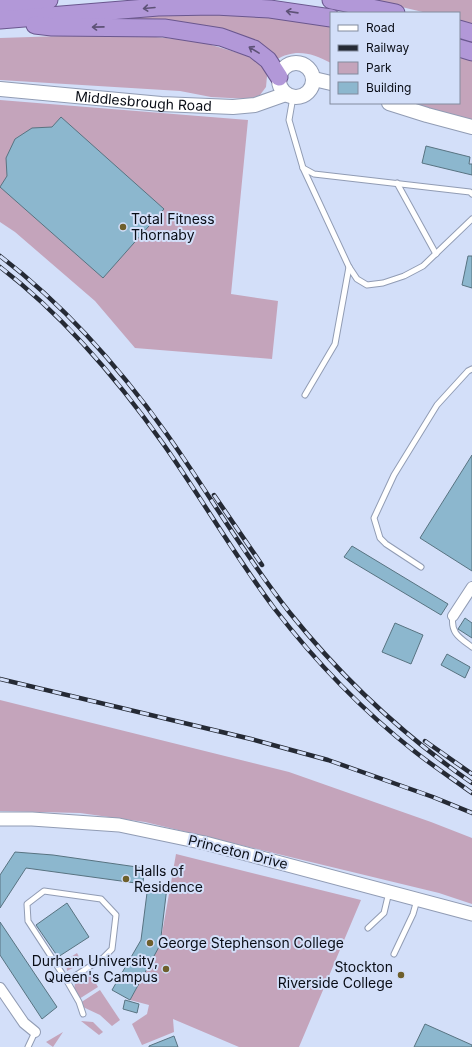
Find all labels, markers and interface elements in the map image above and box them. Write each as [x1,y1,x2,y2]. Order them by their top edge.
one-way arrow [143,4,156,11]
one-way arrow [286,8,299,16]
legend [330,12,460,104]
text: Road [366,20,395,35]
one-way arrow [92,23,105,31]
text: Railway [366,40,410,55]
one-way arrow [249,46,260,55]
text: Park [366,60,392,75]
text: Building [366,80,411,95]
street label: Middlesbrough Road [74,87,212,114]
place label: Total Fitness Thornaby [131,210,215,243]
marker: Total Fitness Thornaby [118,222,128,232]
street label: Princeton Drive [187,831,290,872]
place label: Halls of Residence [134,862,203,895]
marker: Halls of Residence [121,874,131,884]
place label: George Stephenson College [158,934,344,951]
marker: George Stephenson College [145,938,155,948]
place label: Durham University, Queen's Campus [32,952,158,985]
place label: Stockton Riverside College [278,958,393,991]
marker: Durham University, Queen's Campus [161,964,171,974]
marker: Stockton Riverside College [396,970,406,980]

